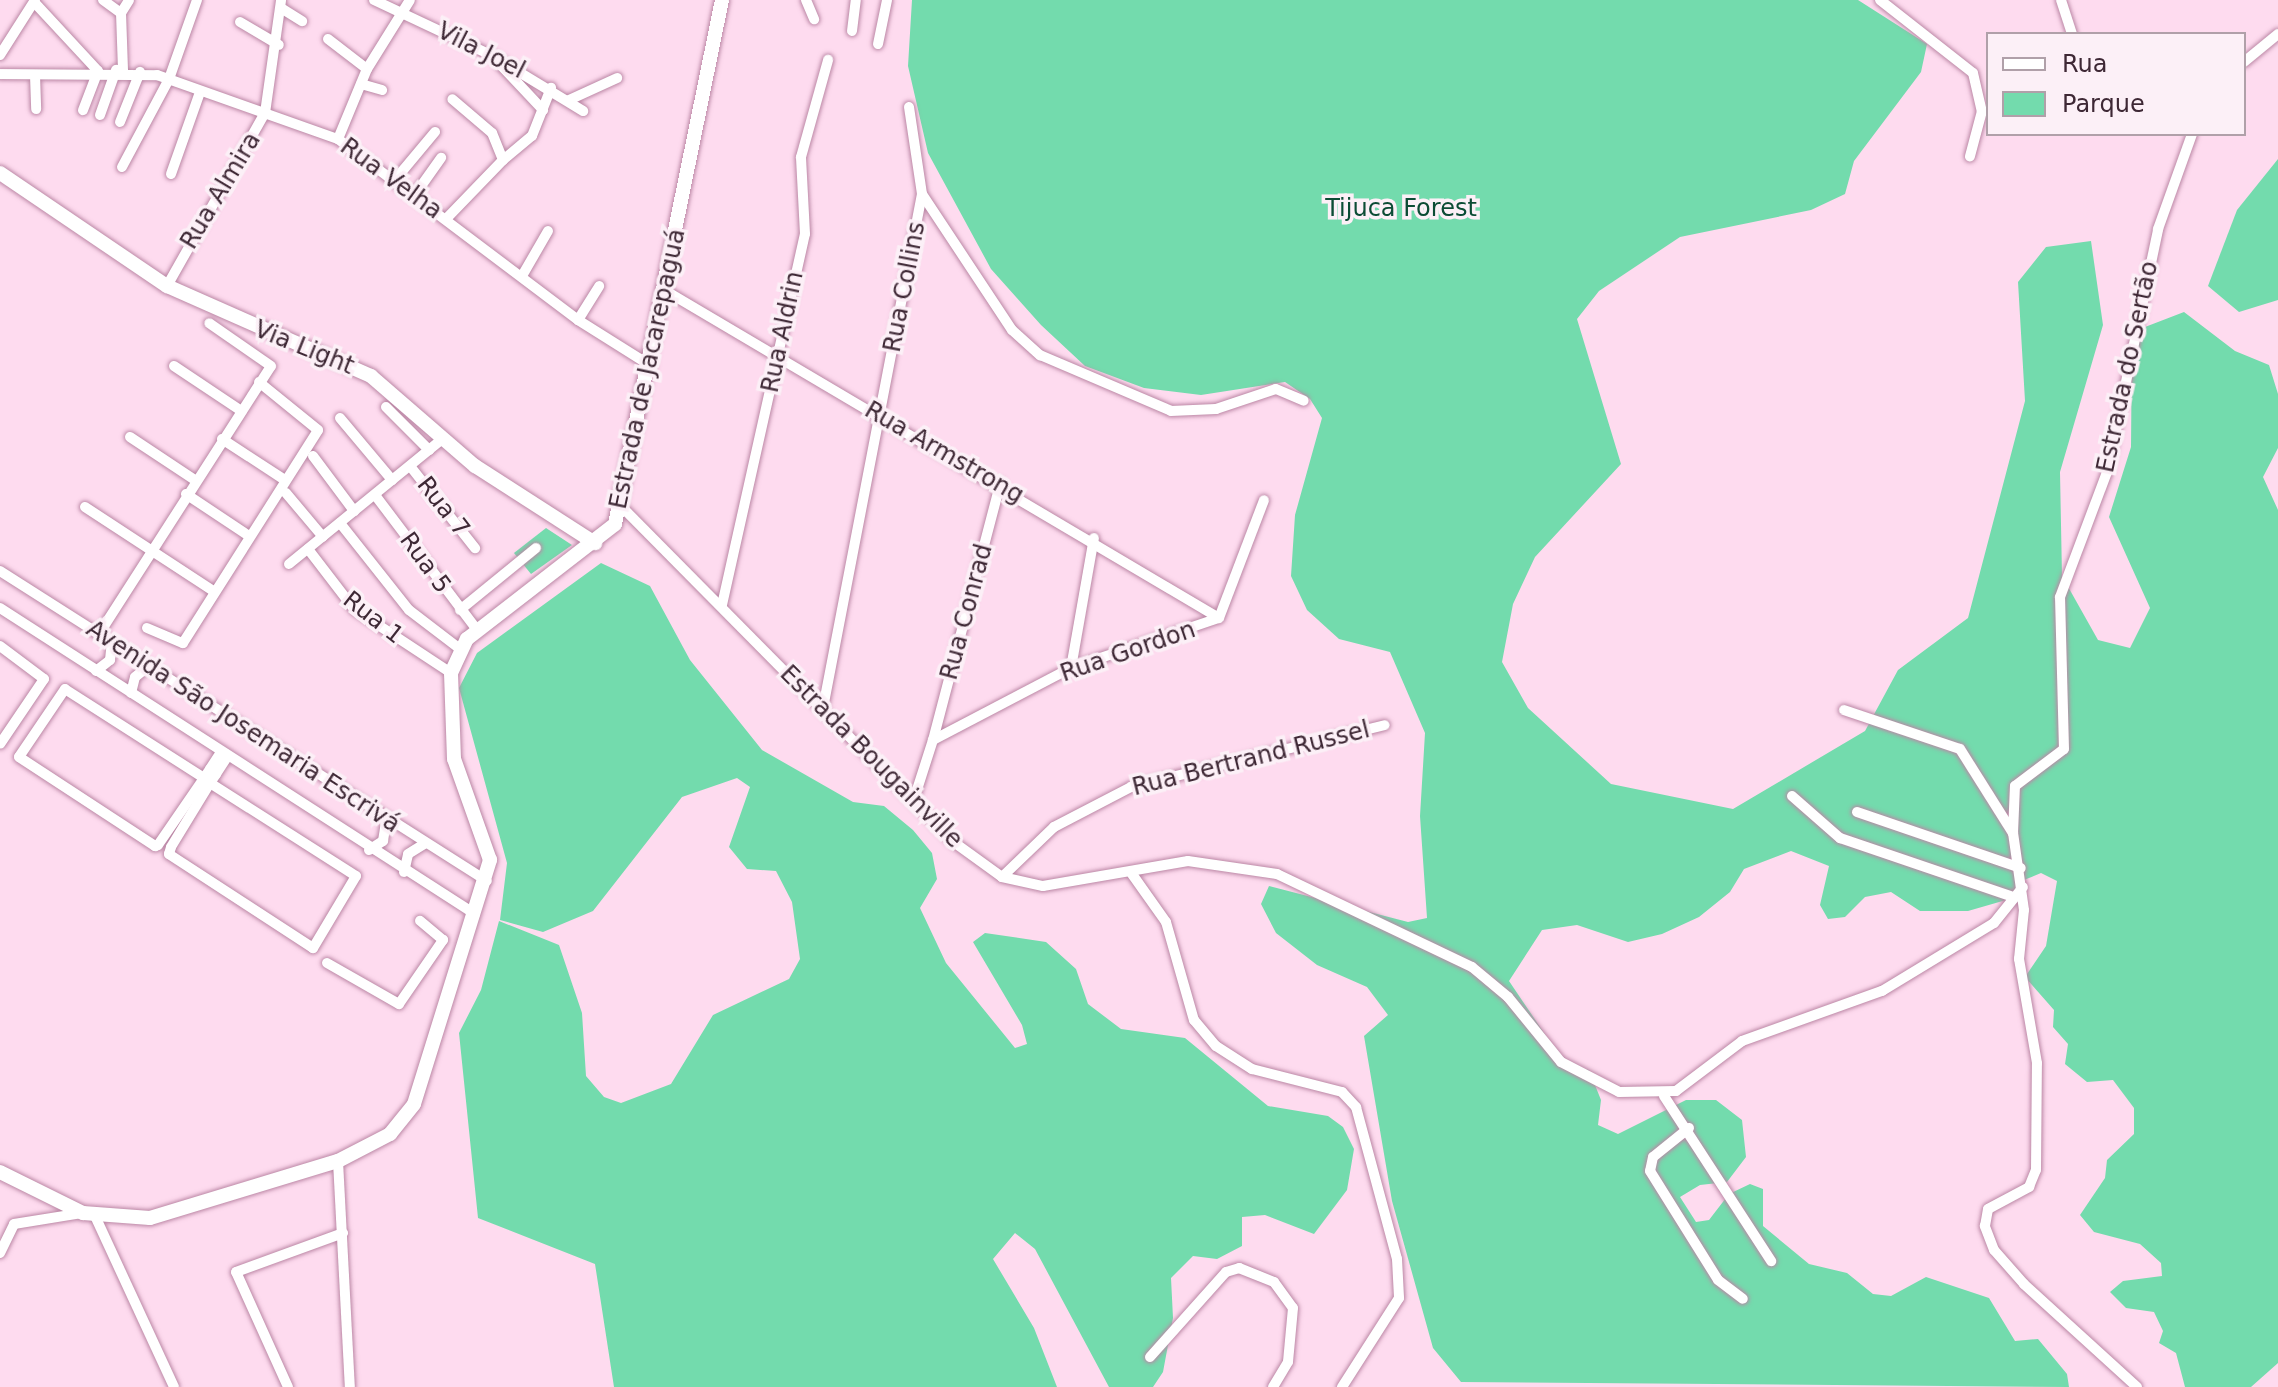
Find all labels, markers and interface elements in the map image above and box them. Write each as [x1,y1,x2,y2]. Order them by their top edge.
street label: Vila Joel [432,17,530,85]
legend [1986,32,2246,136]
text: Rua [2062,50,2108,78]
text: Parque [2062,90,2145,118]
street label: Rua Almira [175,128,267,254]
street label: Rua Velha [334,132,448,226]
park label: Tijuca Forest [1325,195,1477,223]
street label: Rua Collins [878,219,932,355]
street label: Estrada de Jacarepaguá [604,226,692,512]
street label: Estrada do Sertão [2092,259,2164,475]
street label: Rua Aldrin [756,269,810,395]
street label: Via Light [250,315,358,381]
street label: Rua Armstrong [859,396,1029,510]
street label: Rua 7 [411,471,475,543]
street label: Rua 5 [393,527,457,599]
street label: Rua Conrad [935,541,999,683]
street label: Rua 1 [337,586,409,650]
street label: Avenida São Josemaria Escrivá [81,615,405,839]
street label: Rua Gordon [1057,615,1199,689]
street label: Estrada Bougainville [774,660,968,854]
street label: Rua Bertrand Russel [1129,716,1373,802]

